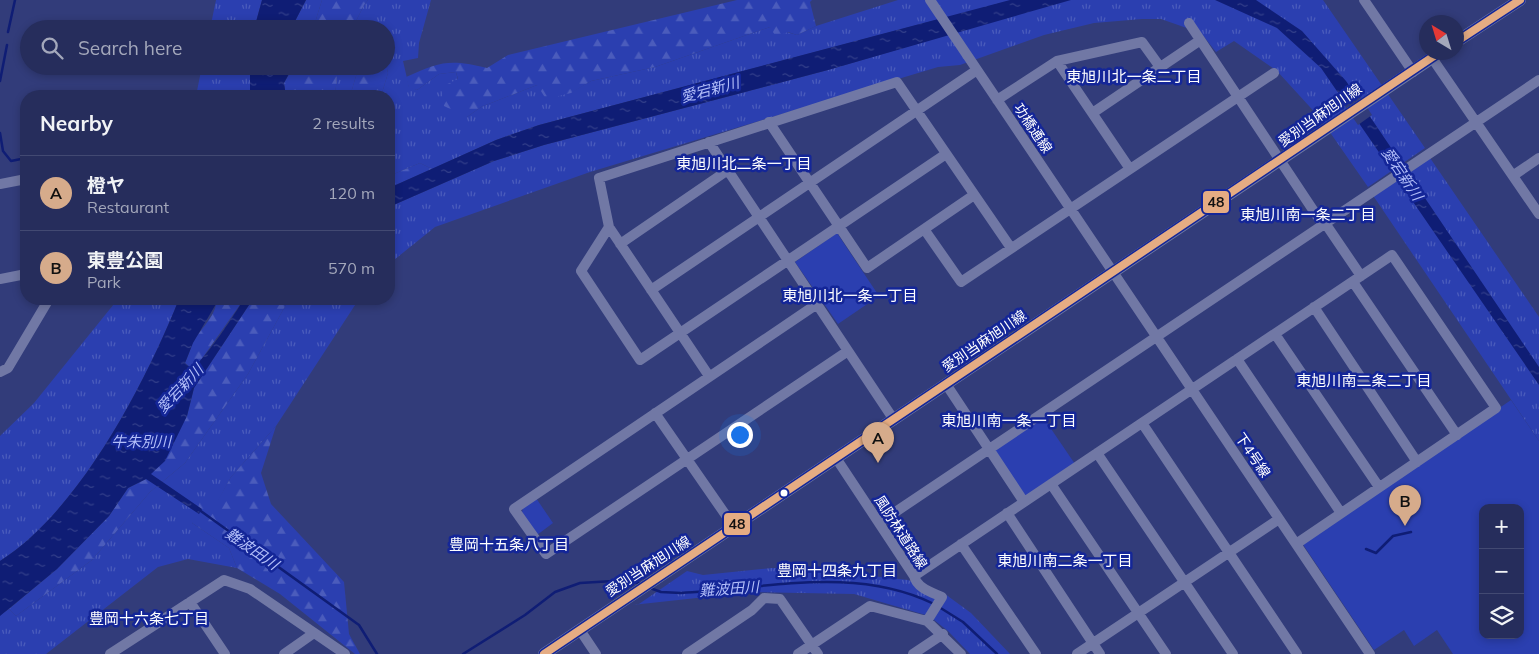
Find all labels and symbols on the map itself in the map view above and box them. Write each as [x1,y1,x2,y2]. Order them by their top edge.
north arrow [1419,15,1464,60]
district label: 東旭川北一条二丁目 [1066,67,1202,86]
water label: 愛宕新川 [678,72,743,106]
street label: 愛別当麻旭川線 [1275,80,1365,150]
street label: 功橋通線 [1010,100,1056,156]
water label: 愛宕新川 [1378,144,1428,206]
district label: 東旭川北二条一丁目 [676,154,812,173]
line badge: 48 [1202,190,1230,214]
text: 48 [1208,193,1224,211]
district label: 東旭川南一条二丁目 [1240,205,1376,224]
district label: 東旭川北一条一丁目 [782,286,918,305]
street label: 愛別当麻旭川線 [938,306,1030,376]
water label: 愛宕新川 [152,359,208,417]
district label: 東旭川南二条二丁目 [1296,371,1432,390]
district label: 東旭川南一条一丁目 [941,411,1077,430]
your location [727,422,753,448]
pin: A [862,422,894,463]
street label: 下4号線 [1231,429,1275,481]
water label: 牛朱別川 [111,432,173,451]
pin: B [1389,485,1421,526]
unlabelled marker [779,488,789,498]
street label: 風防林道路線 [871,492,931,572]
line badge: 48 [723,512,751,536]
text: 48 [729,515,745,533]
water label: 難波田川 [222,524,284,575]
street label: 愛別当麻旭川線 [602,532,694,600]
district label: 豊岡十五条八丁目 [449,535,569,554]
district label: 東旭川南二条一丁目 [997,551,1133,570]
district label: 豊岡十四条九丁目 [777,561,897,580]
water label: 難波田川 [698,577,762,600]
district label: 豊岡十六条七丁目 [89,609,209,628]

